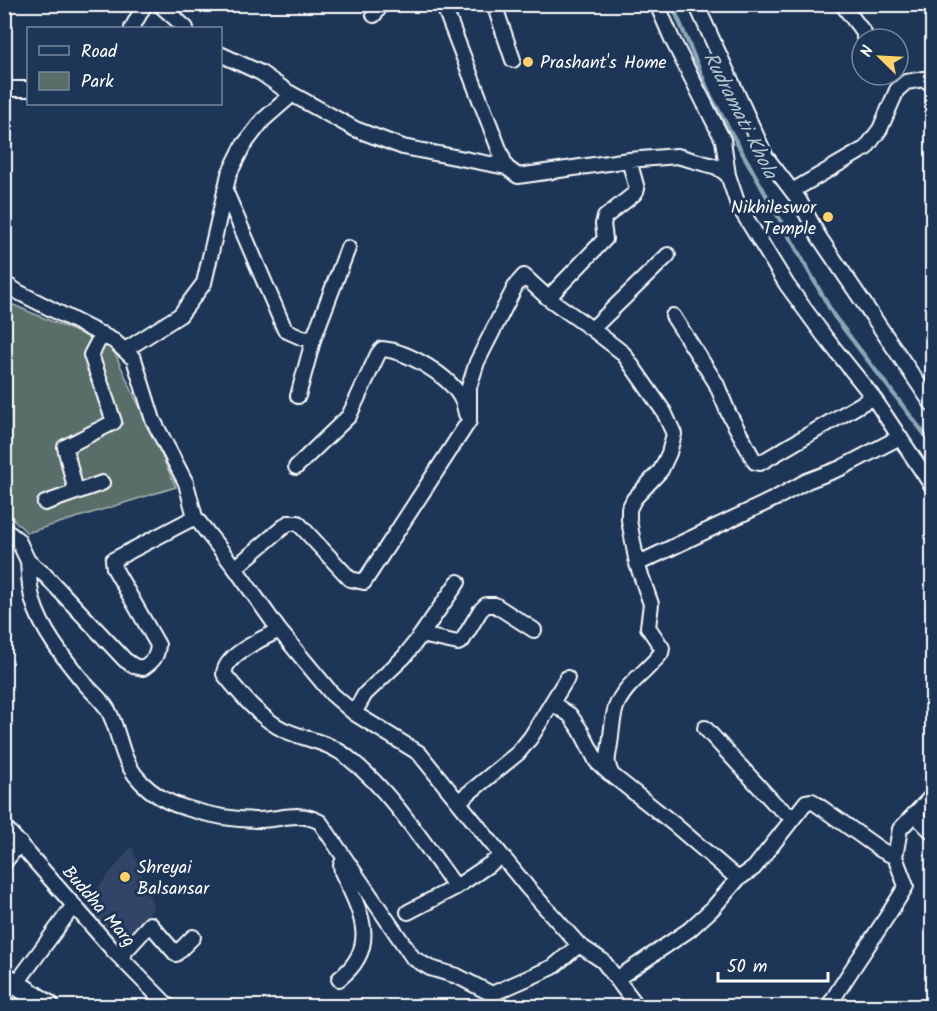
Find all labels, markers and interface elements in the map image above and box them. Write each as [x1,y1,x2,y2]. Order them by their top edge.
legend [27,27,222,105]
north arrow [850,27,910,87]
text: Road [81,38,118,67]
text: N [854,42,881,61]
water label: Rudramati Khola [693,47,786,187]
place label: Prashant's Home [540,49,667,78]
marker: Prashant's Home [521,55,535,69]
text: Park [81,68,114,97]
place label: Nikhileswor Temple [731,194,817,244]
marker: Nikhileswor Temple [821,210,835,224]
place label: Shreyai Balsansar [137,854,210,904]
street label: Buddha Marg [54,860,142,954]
marker: Shreyai Balsansar [118,870,132,884]
scale bar [718,945,828,983]
text: 50 m [727,953,767,982]

